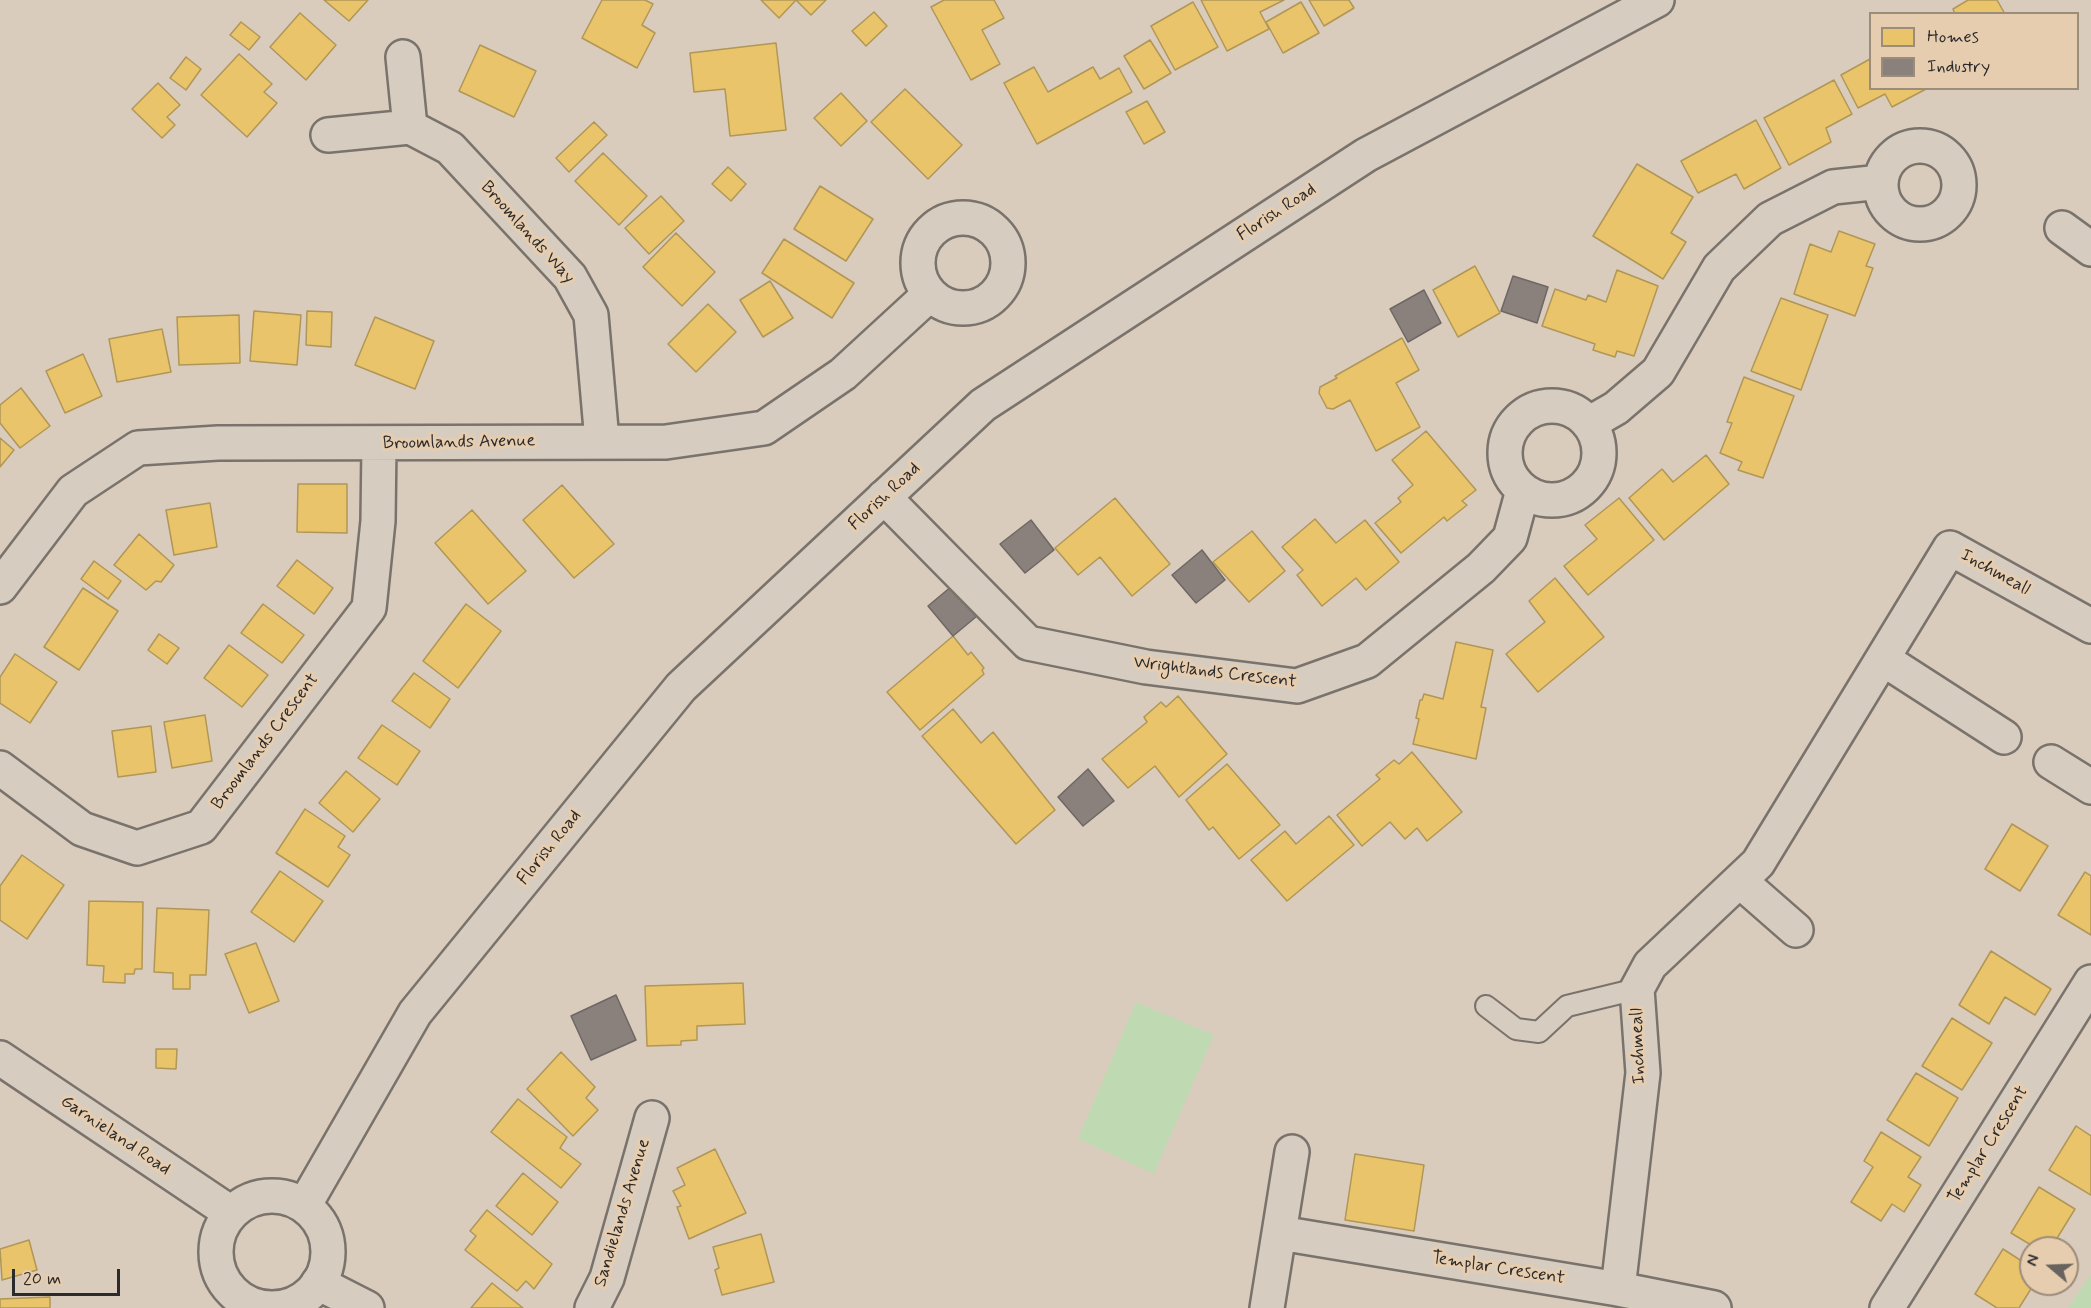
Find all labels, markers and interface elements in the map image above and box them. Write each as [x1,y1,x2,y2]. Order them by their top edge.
legend [1869,12,2079,90]
text: Homes [1927,25,1979,49]
text: Industry [1927,55,1990,79]
street label: Broomlands Way [475,177,579,289]
street label: Florish Road [1233,179,1321,247]
street label: Broomlands Avenue [383,431,535,455]
street label: Florish Road [845,458,925,536]
street label: Inchmeall [1956,545,2034,601]
street label: Wrightlands Crescent [1132,652,1298,694]
street label: Broomlands Crescent [208,670,324,814]
street label: Florish Road [513,806,587,890]
street label: Inchmeall [1627,1008,1651,1084]
street label: Templar Crescent [1944,1082,2034,1208]
street label: Garnieland Road [56,1091,174,1181]
street label: Sandielands Avenue [590,1136,656,1290]
north arrow [2019,1236,2079,1296]
street label: Templar Crescent [1430,1248,1566,1290]
text: N [2022,1252,2045,1269]
scale bar [15,1257,123,1295]
text: 20 m [23,1267,61,1291]

